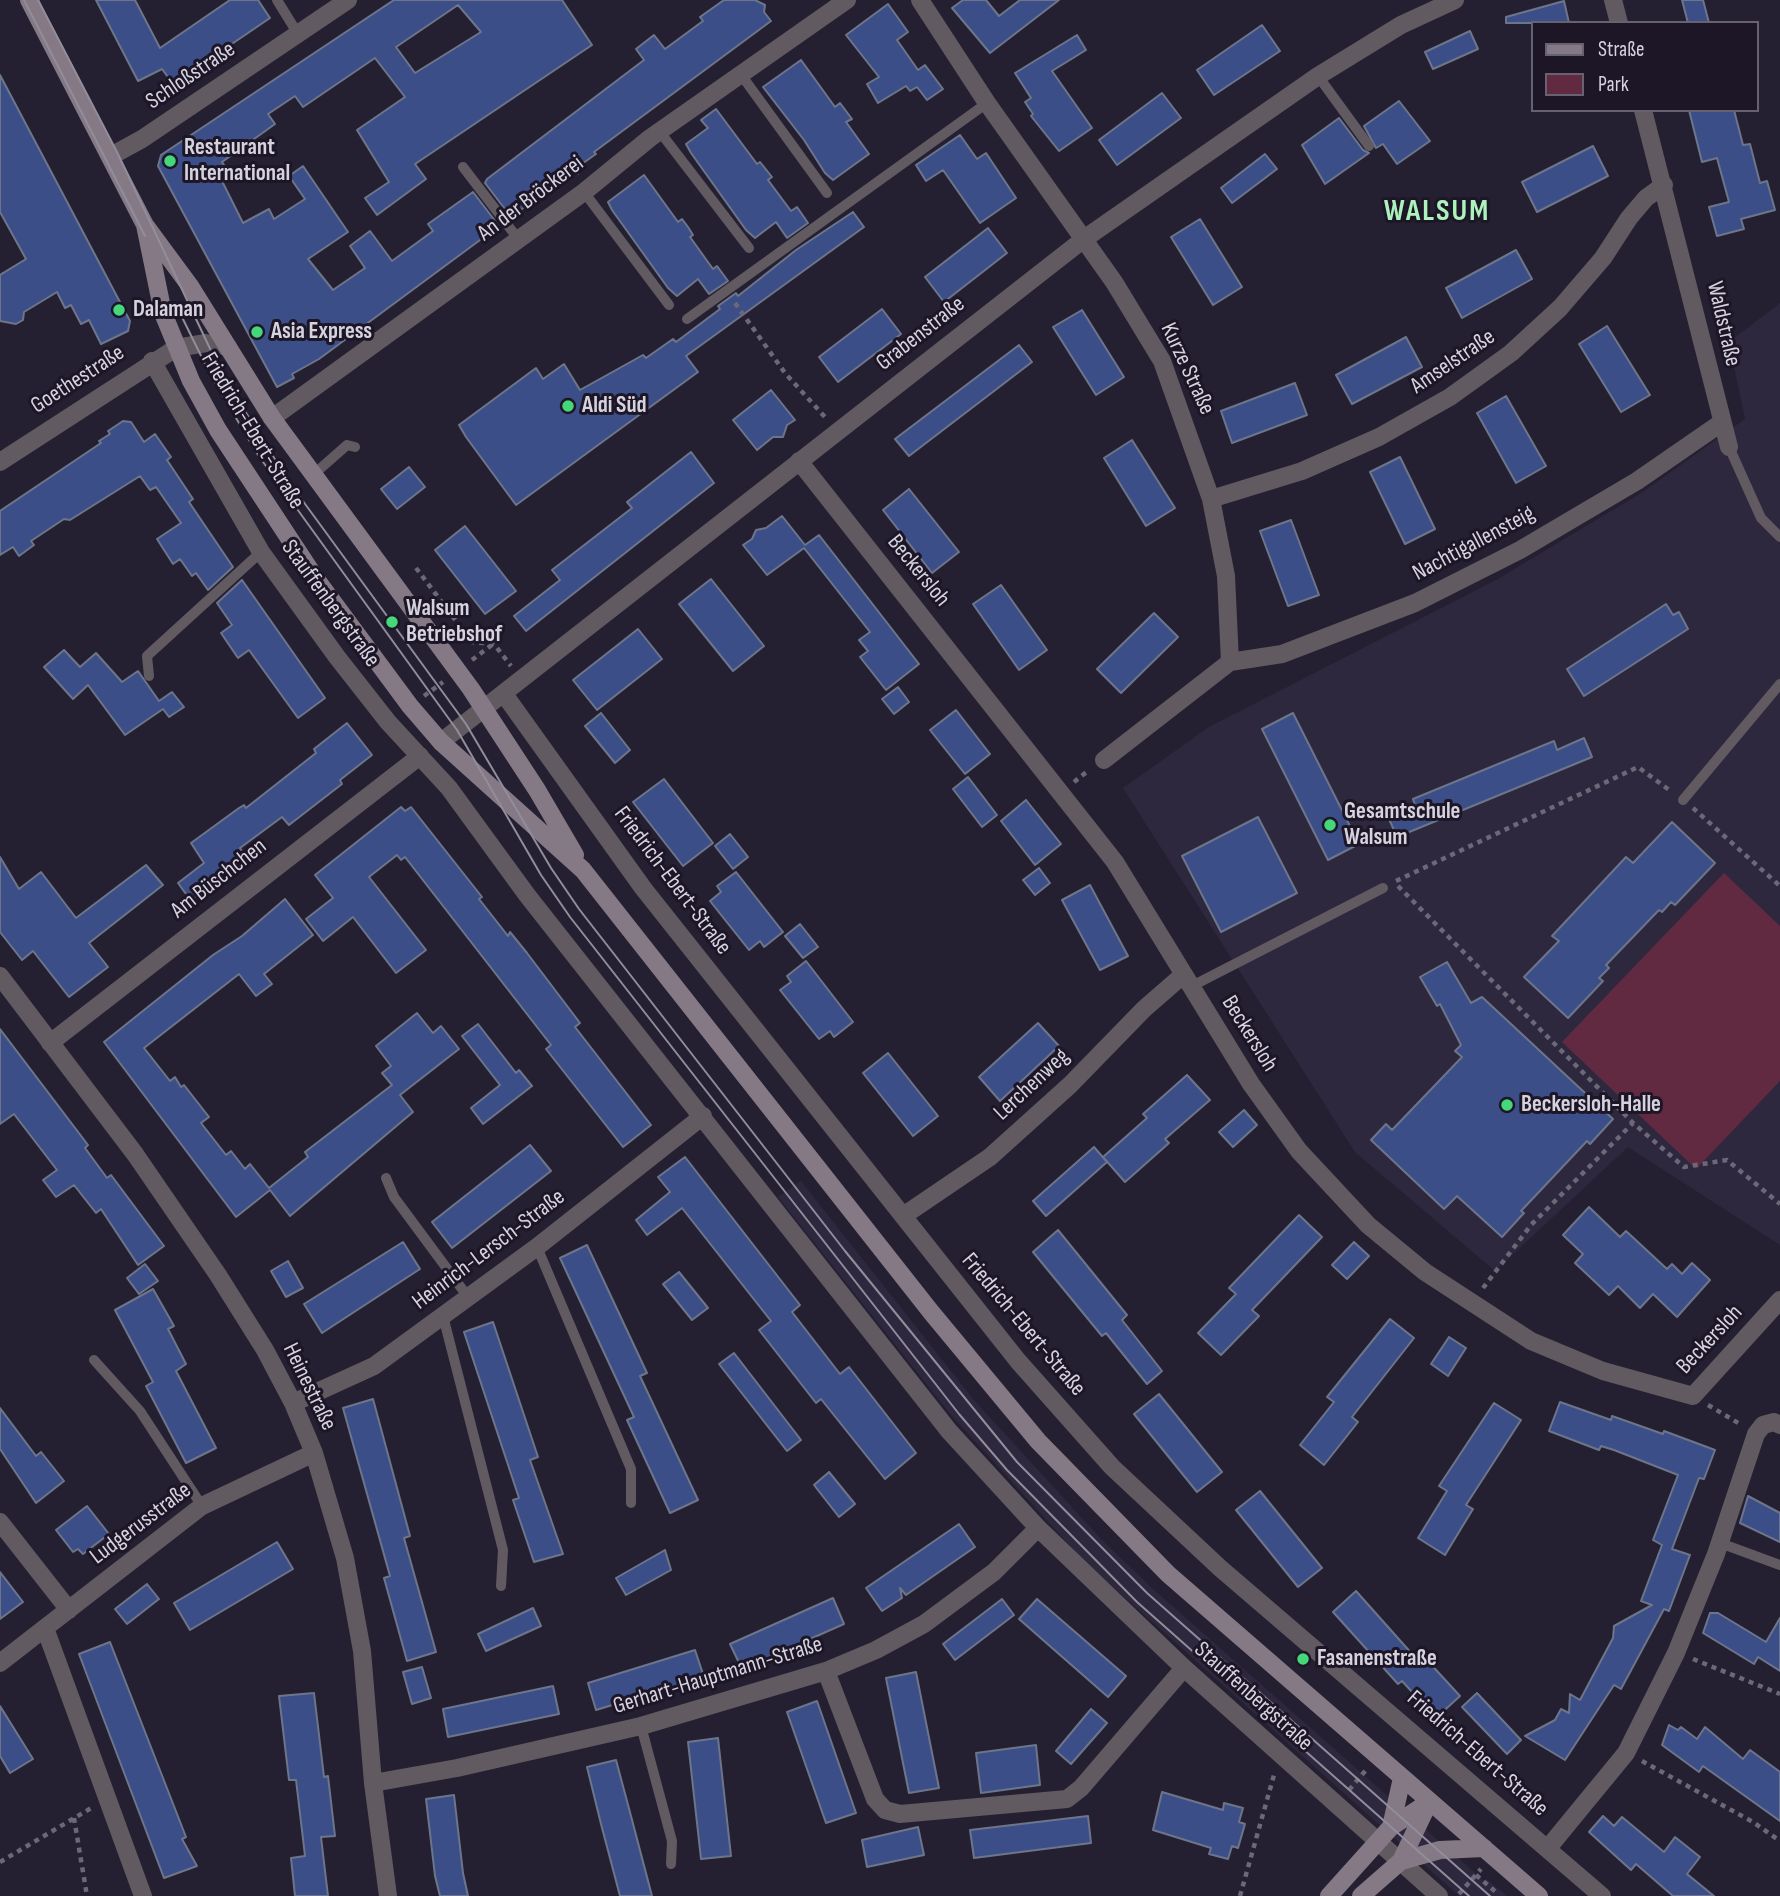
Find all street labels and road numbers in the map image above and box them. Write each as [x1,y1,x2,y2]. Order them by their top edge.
street label: Schloßstraße [141,36,241,116]
street label: An der Bröckerei [473,150,589,248]
street label: Waldstraße [1700,279,1746,369]
street label: Grabenstraße [871,291,971,377]
street label: Kurze Straße [1154,319,1220,419]
street label: Amselstraße [1405,324,1501,400]
street label: Goethestraße [26,340,130,420]
street label: Friedrich-Ebert-Straße [194,348,310,514]
street label: Nachtigallensteig [1408,500,1540,588]
street label: Beckersloh [881,529,955,613]
street label: Stauffenbergstraße [275,535,385,673]
street label: Friedrich-Ebert-Straße [607,802,737,960]
street label: Am Büschchen [166,833,272,925]
street label: Beckersloh [1215,991,1283,1077]
street label: Lerchenweg [989,1043,1075,1127]
street label: Heinrich-Lersch-Straße [407,1184,571,1316]
street label: Friedrich-Ebert-Straße [955,1248,1091,1402]
street label: Beckersloh [1671,1300,1749,1380]
street label: Heinestraße [276,1339,342,1435]
street label: Ludgerusstraße [85,1477,197,1571]
street label: Gerhart-Hauptmann-Straße [610,1631,826,1721]
street label: Stauffenbergstraße [1188,1636,1318,1758]
street label: Friedrich-Ebert-Straße [1401,1685,1553,1823]

